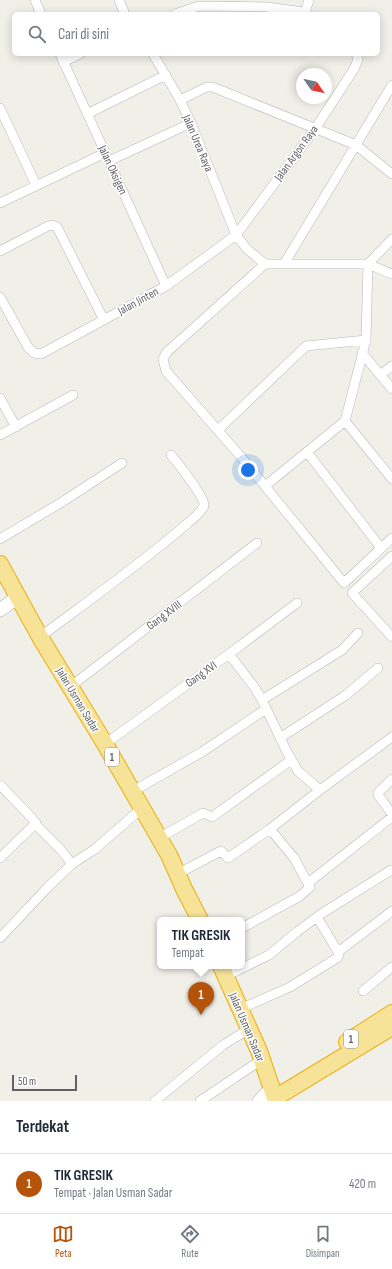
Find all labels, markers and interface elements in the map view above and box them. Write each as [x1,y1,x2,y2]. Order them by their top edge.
search box [12,12,380,56]
icon: search [26,23,48,45]
text: Cari di sini [58,25,109,44]
north arrow [296,68,332,104]
street label: Jalan Urea Raya [178,111,216,174]
street label: Jalan Argon Raya [271,122,322,185]
street label: Jalan Oksigen [94,142,130,197]
street label: Jalan Jinten [114,284,161,319]
your location [238,460,258,480]
street label: Gang XVIII [144,597,185,633]
street label: Gang XVI [183,658,220,691]
street label: Jalan Usman Sadar [52,664,103,736]
road number: 1 [105,748,119,766]
popup [157,917,245,969]
text: TIK GRESIK [172,926,230,945]
text: Tempat [172,945,204,961]
pin: 1 [188,982,214,1015]
street label: Jalan Usman Sadar [225,990,268,1064]
road number: 1 [344,1030,358,1048]
scale bar [12,1073,77,1092]
text: 50 m [18,1075,36,1088]
text: Terdekat [16,1117,69,1137]
text: TIK GRESIK [54,1166,113,1185]
text: 1 [26,1176,32,1192]
text: 420 m [349,1176,376,1192]
text: Tempat · Jalan Usman Sadar [54,1185,173,1201]
tab: Peta [52,1223,74,1260]
tab: Rute [179,1223,201,1260]
tab: Disimpan [306,1223,340,1260]

